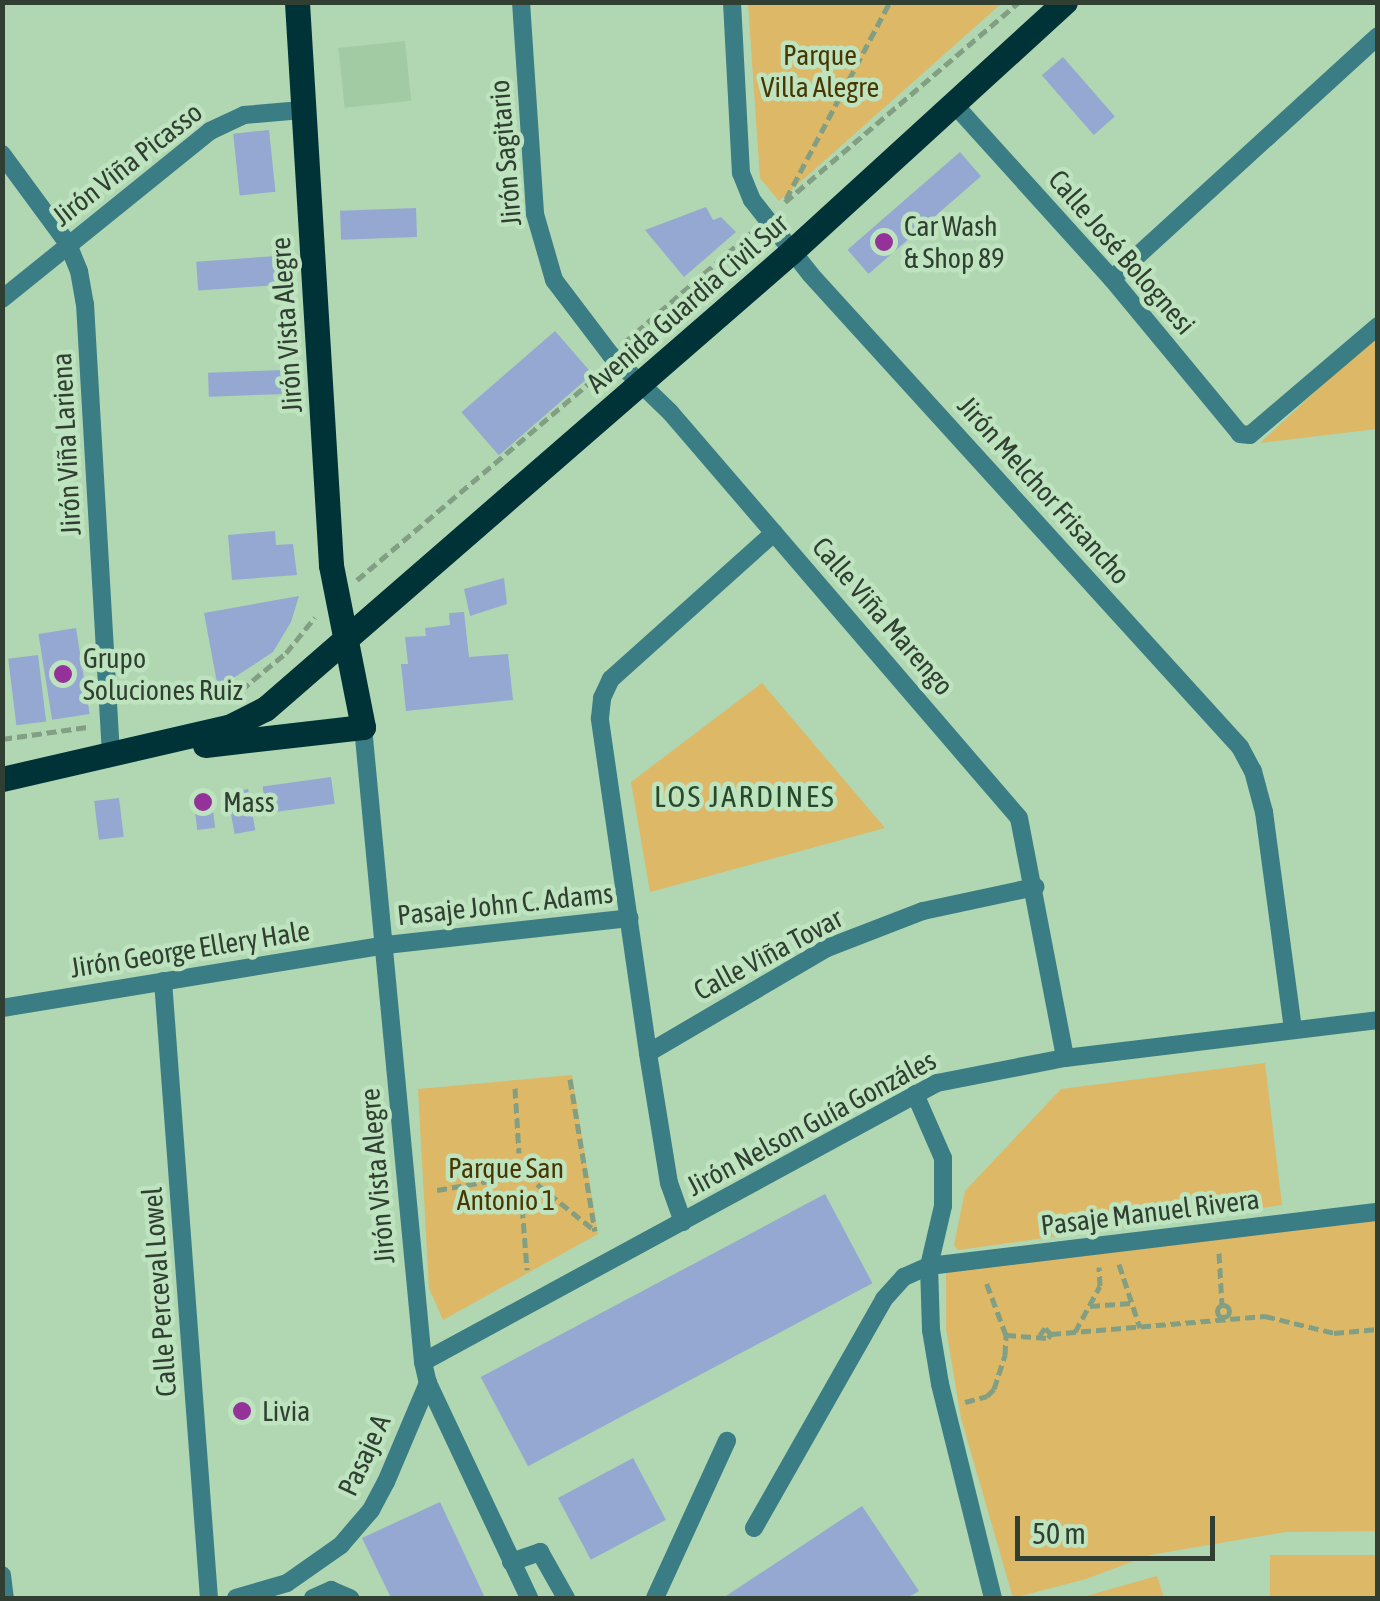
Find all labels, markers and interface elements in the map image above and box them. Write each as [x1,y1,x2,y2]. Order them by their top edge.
park label: Parque Villa Alegre [761,38,879,104]
street label: Jirón Sagitario [482,79,528,227]
street label: Jirón Viña Picasso [45,95,209,233]
street label: Calle José Bolognesi [1042,163,1202,341]
street label: Avenida Guardia Civil Sur [579,206,795,400]
place label: Car Wash & Shop 89 [904,209,1004,275]
marker: Car Wash & Shop 89 [873,231,895,253]
street label: Jirón Vista Alegre [263,236,309,414]
street label: Jirón Viña Lariena [44,352,88,536]
street label: Jirón Melchor Frisancho [951,389,1137,591]
street label: Calle Viña Marengo [805,530,961,702]
place label: Grupo Soluciones Ruiz [83,641,243,707]
marker: Grupo Soluciones Ruiz [52,663,74,685]
district label: LOS JARDINES [654,778,836,814]
place label: Mass [223,785,275,819]
marker: Mass [192,791,214,813]
street label: Pasaje John C. Adams [396,876,614,932]
street label: Calle Viña Tovar [688,901,848,1007]
street label: Jirón George Ellery Hale [68,913,312,985]
street label: Jirón Nelson Guía Gonzáles [681,1043,941,1203]
street label: Jirón Vista Alegre [353,1087,401,1265]
park label: Parque San Antonio 1 [448,1151,564,1217]
street label: Pasaje Manuel Rivera [1039,1182,1261,1242]
street label: Calle Perceval Lowel [135,1186,183,1398]
place label: Livia [262,1394,310,1428]
marker: Livia [231,1400,253,1422]
street label: Pasaje A [331,1409,397,1501]
scale bar [1020,1496,1220,1558]
text: 50 m [1032,1516,1086,1550]

